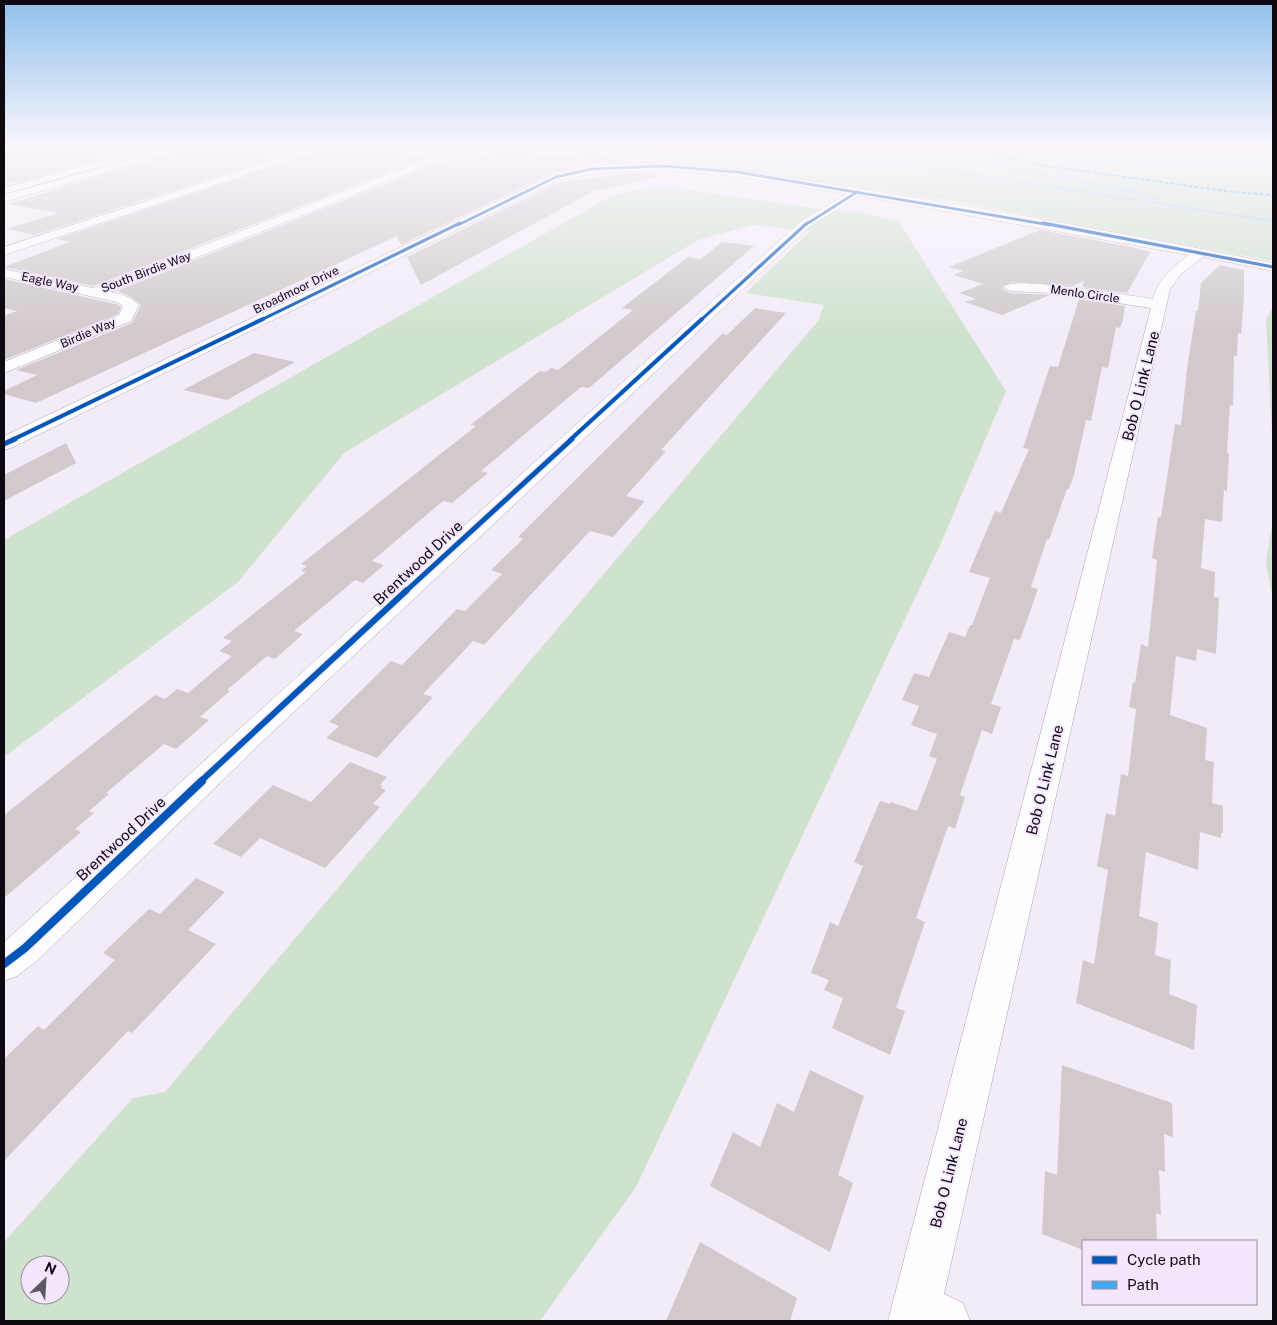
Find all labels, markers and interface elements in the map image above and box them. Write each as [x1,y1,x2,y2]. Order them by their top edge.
street label: South Birdie Way [99,248,194,296]
street label: Broadmoor Drive [251,263,341,317]
street label: Eagle Way [20,269,80,295]
street label: Menlo Circle [1050,282,1121,306]
street label: Birdie Way [58,315,118,351]
street label: Bob O Link Lane [1119,329,1162,443]
street label: Brentwood Drive [370,517,466,608]
street label: Bob O Link Lane [1023,723,1066,837]
street label: Brentwood Drive [73,793,169,884]
street label: Bob O Link Lane [927,1116,970,1230]
legend [1082,1240,1257,1305]
text: Cycle path [1127,1251,1201,1268]
north arrow [20,1255,70,1305]
text: N [42,1259,59,1278]
text: Path [1127,1276,1159,1293]

